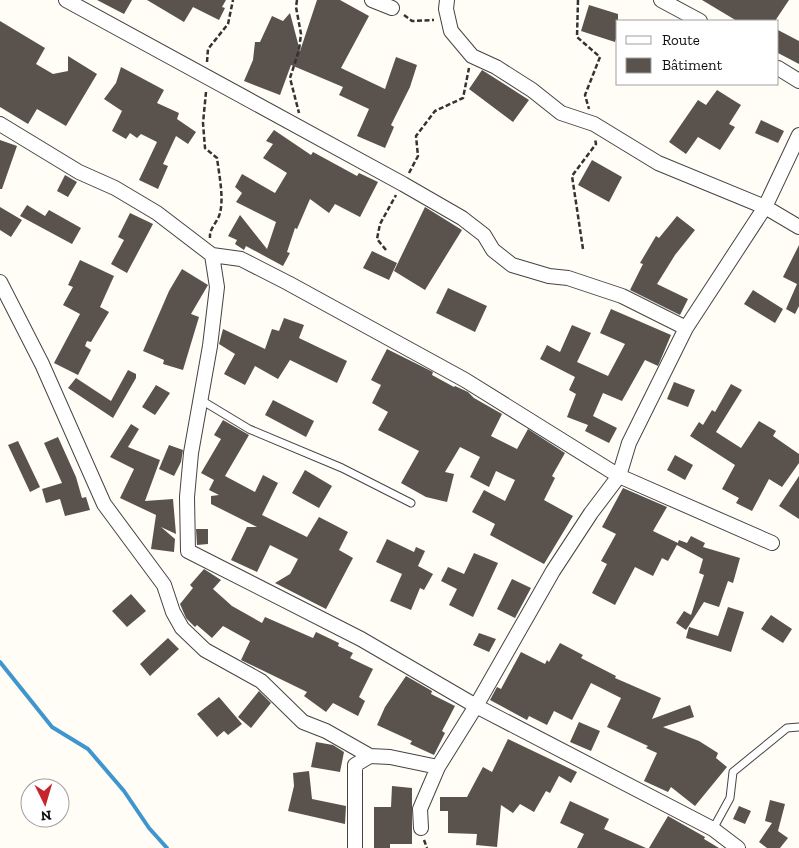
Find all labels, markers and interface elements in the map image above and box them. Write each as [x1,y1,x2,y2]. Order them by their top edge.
legend [616,20,779,85]
text: Route [662,31,700,49]
text: Bâtiment [662,56,723,74]
north arrow [20,778,70,828]
text: N [40,807,52,824]

